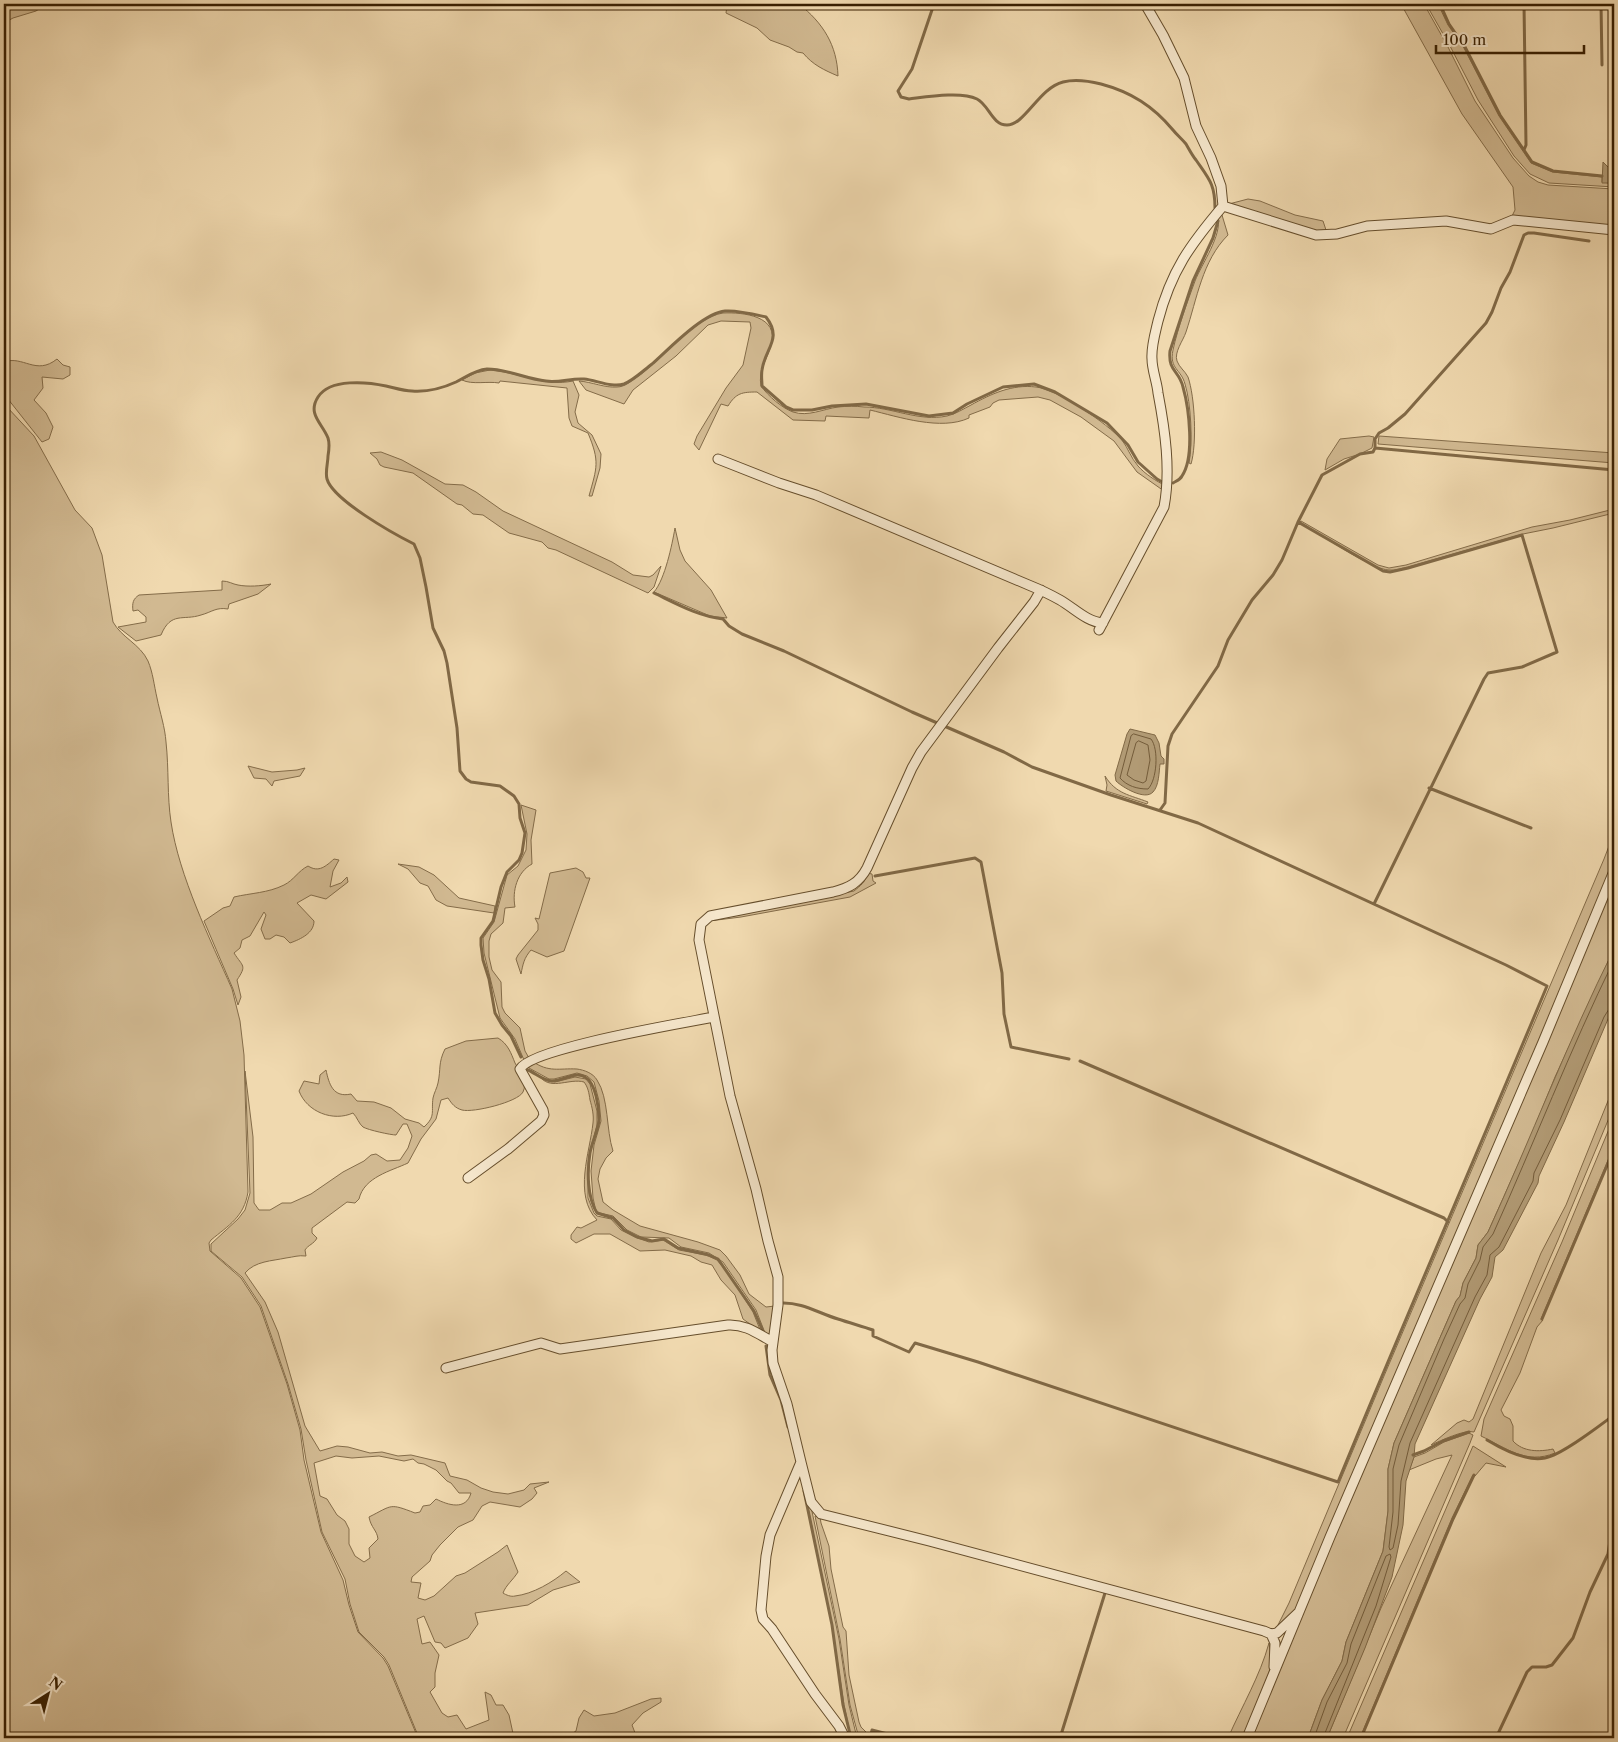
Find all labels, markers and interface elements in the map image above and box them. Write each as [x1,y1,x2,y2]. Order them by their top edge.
scale bar [1436,22,1583,54]
text: 100 m [1443,30,1486,49]
north arrow [22,1670,72,1720]
text: N [45,1673,66,1694]

